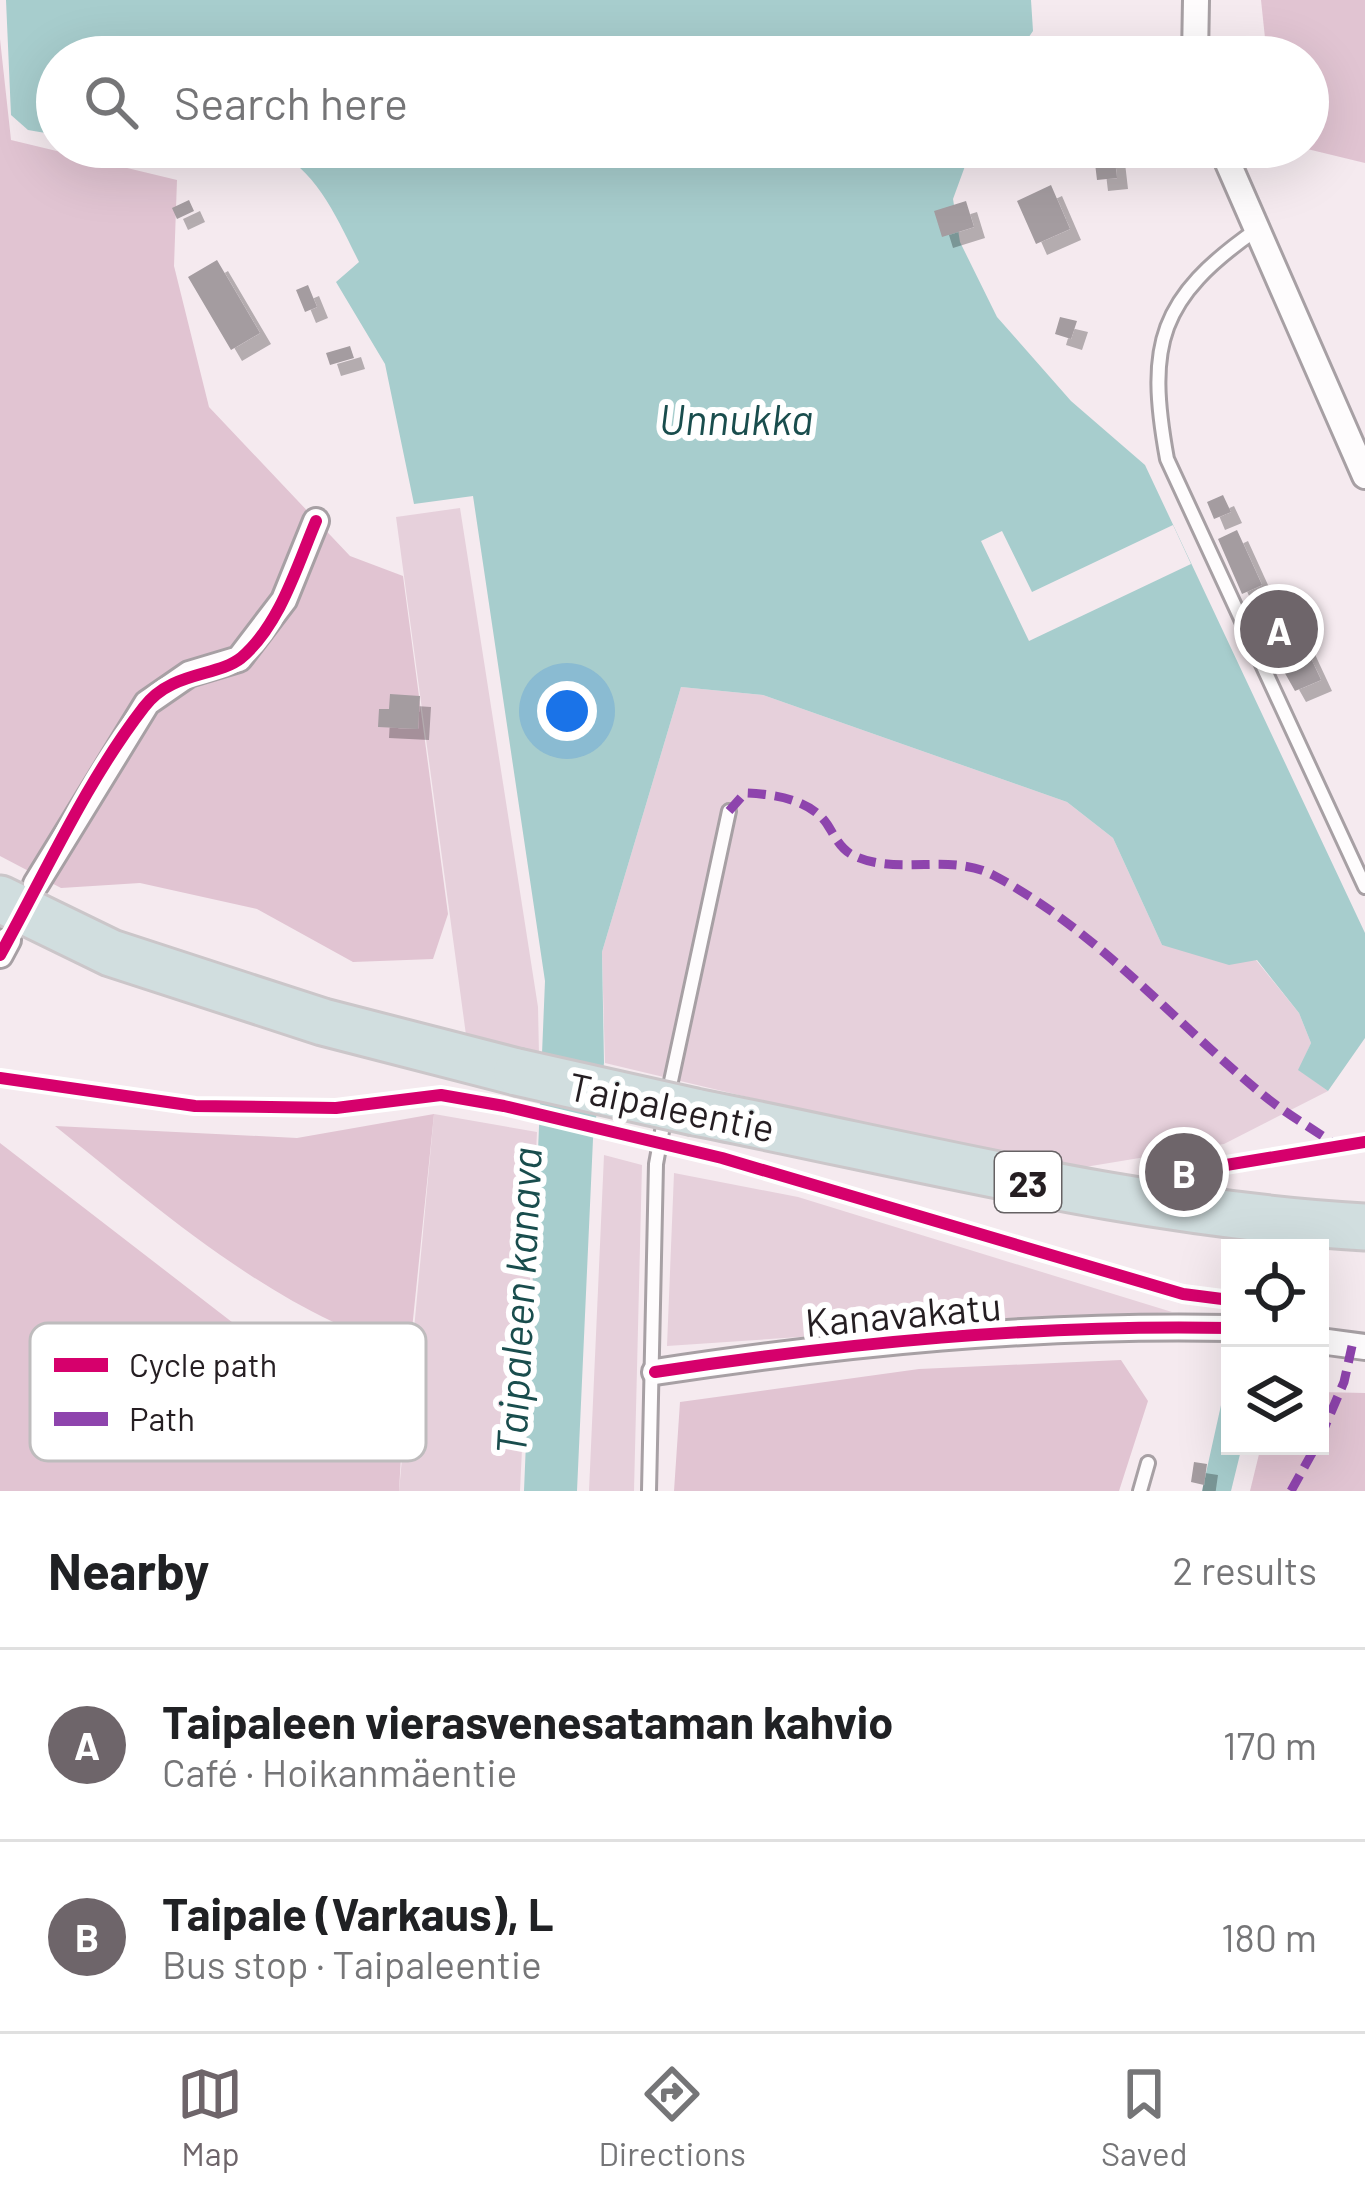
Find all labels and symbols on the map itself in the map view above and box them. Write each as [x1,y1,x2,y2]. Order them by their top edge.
water label: Unnukka [659,393,813,443]
pin: A [1240,584,1318,674]
your location [537,681,597,741]
street label: Taipaleentie [565,1061,779,1151]
pin: B [1145,1127,1223,1217]
water label: Taipaleen kanava [484,1146,551,1456]
road number: 23 [995,1152,1061,1212]
street label: Kanavakatu [803,1281,1003,1345]
legend [30,1323,426,1461]
text: Cycle path [129,1344,277,1384]
text: Path [129,1398,195,1438]

